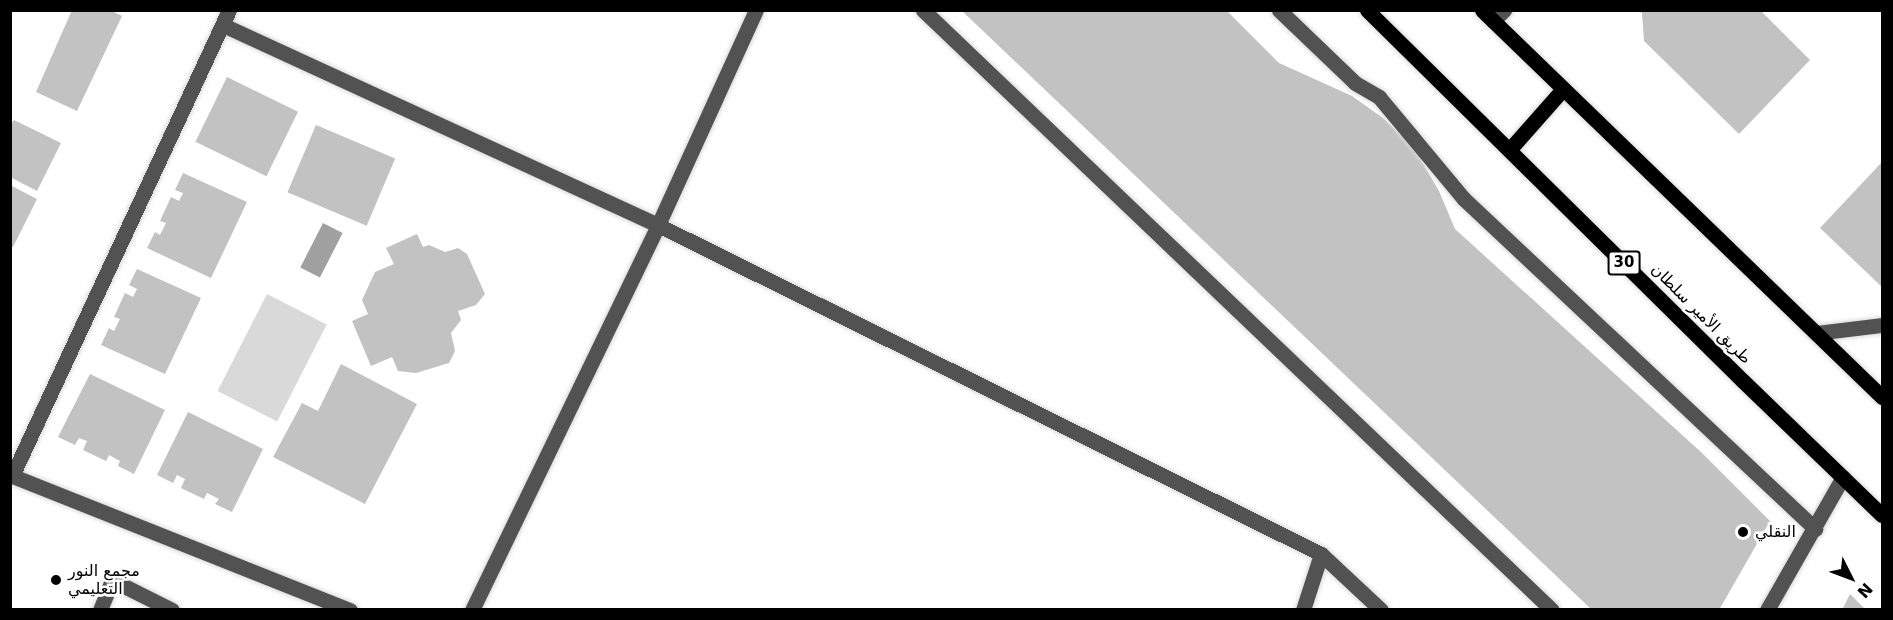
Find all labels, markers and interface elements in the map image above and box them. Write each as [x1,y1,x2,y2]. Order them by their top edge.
road number: 30 [1608,251,1640,275]
street label: طريق الأمير سلطان [1647,260,1755,368]
place label: النقلي [1755,522,1796,542]
marker: النقلي [1736,525,1750,539]
north arrow [1821,548,1881,608]
place label: مجمع النور التعليمي [68,561,140,599]
marker: مجمع النور التعليمي [49,573,63,587]
text: N [1853,579,1876,602]

